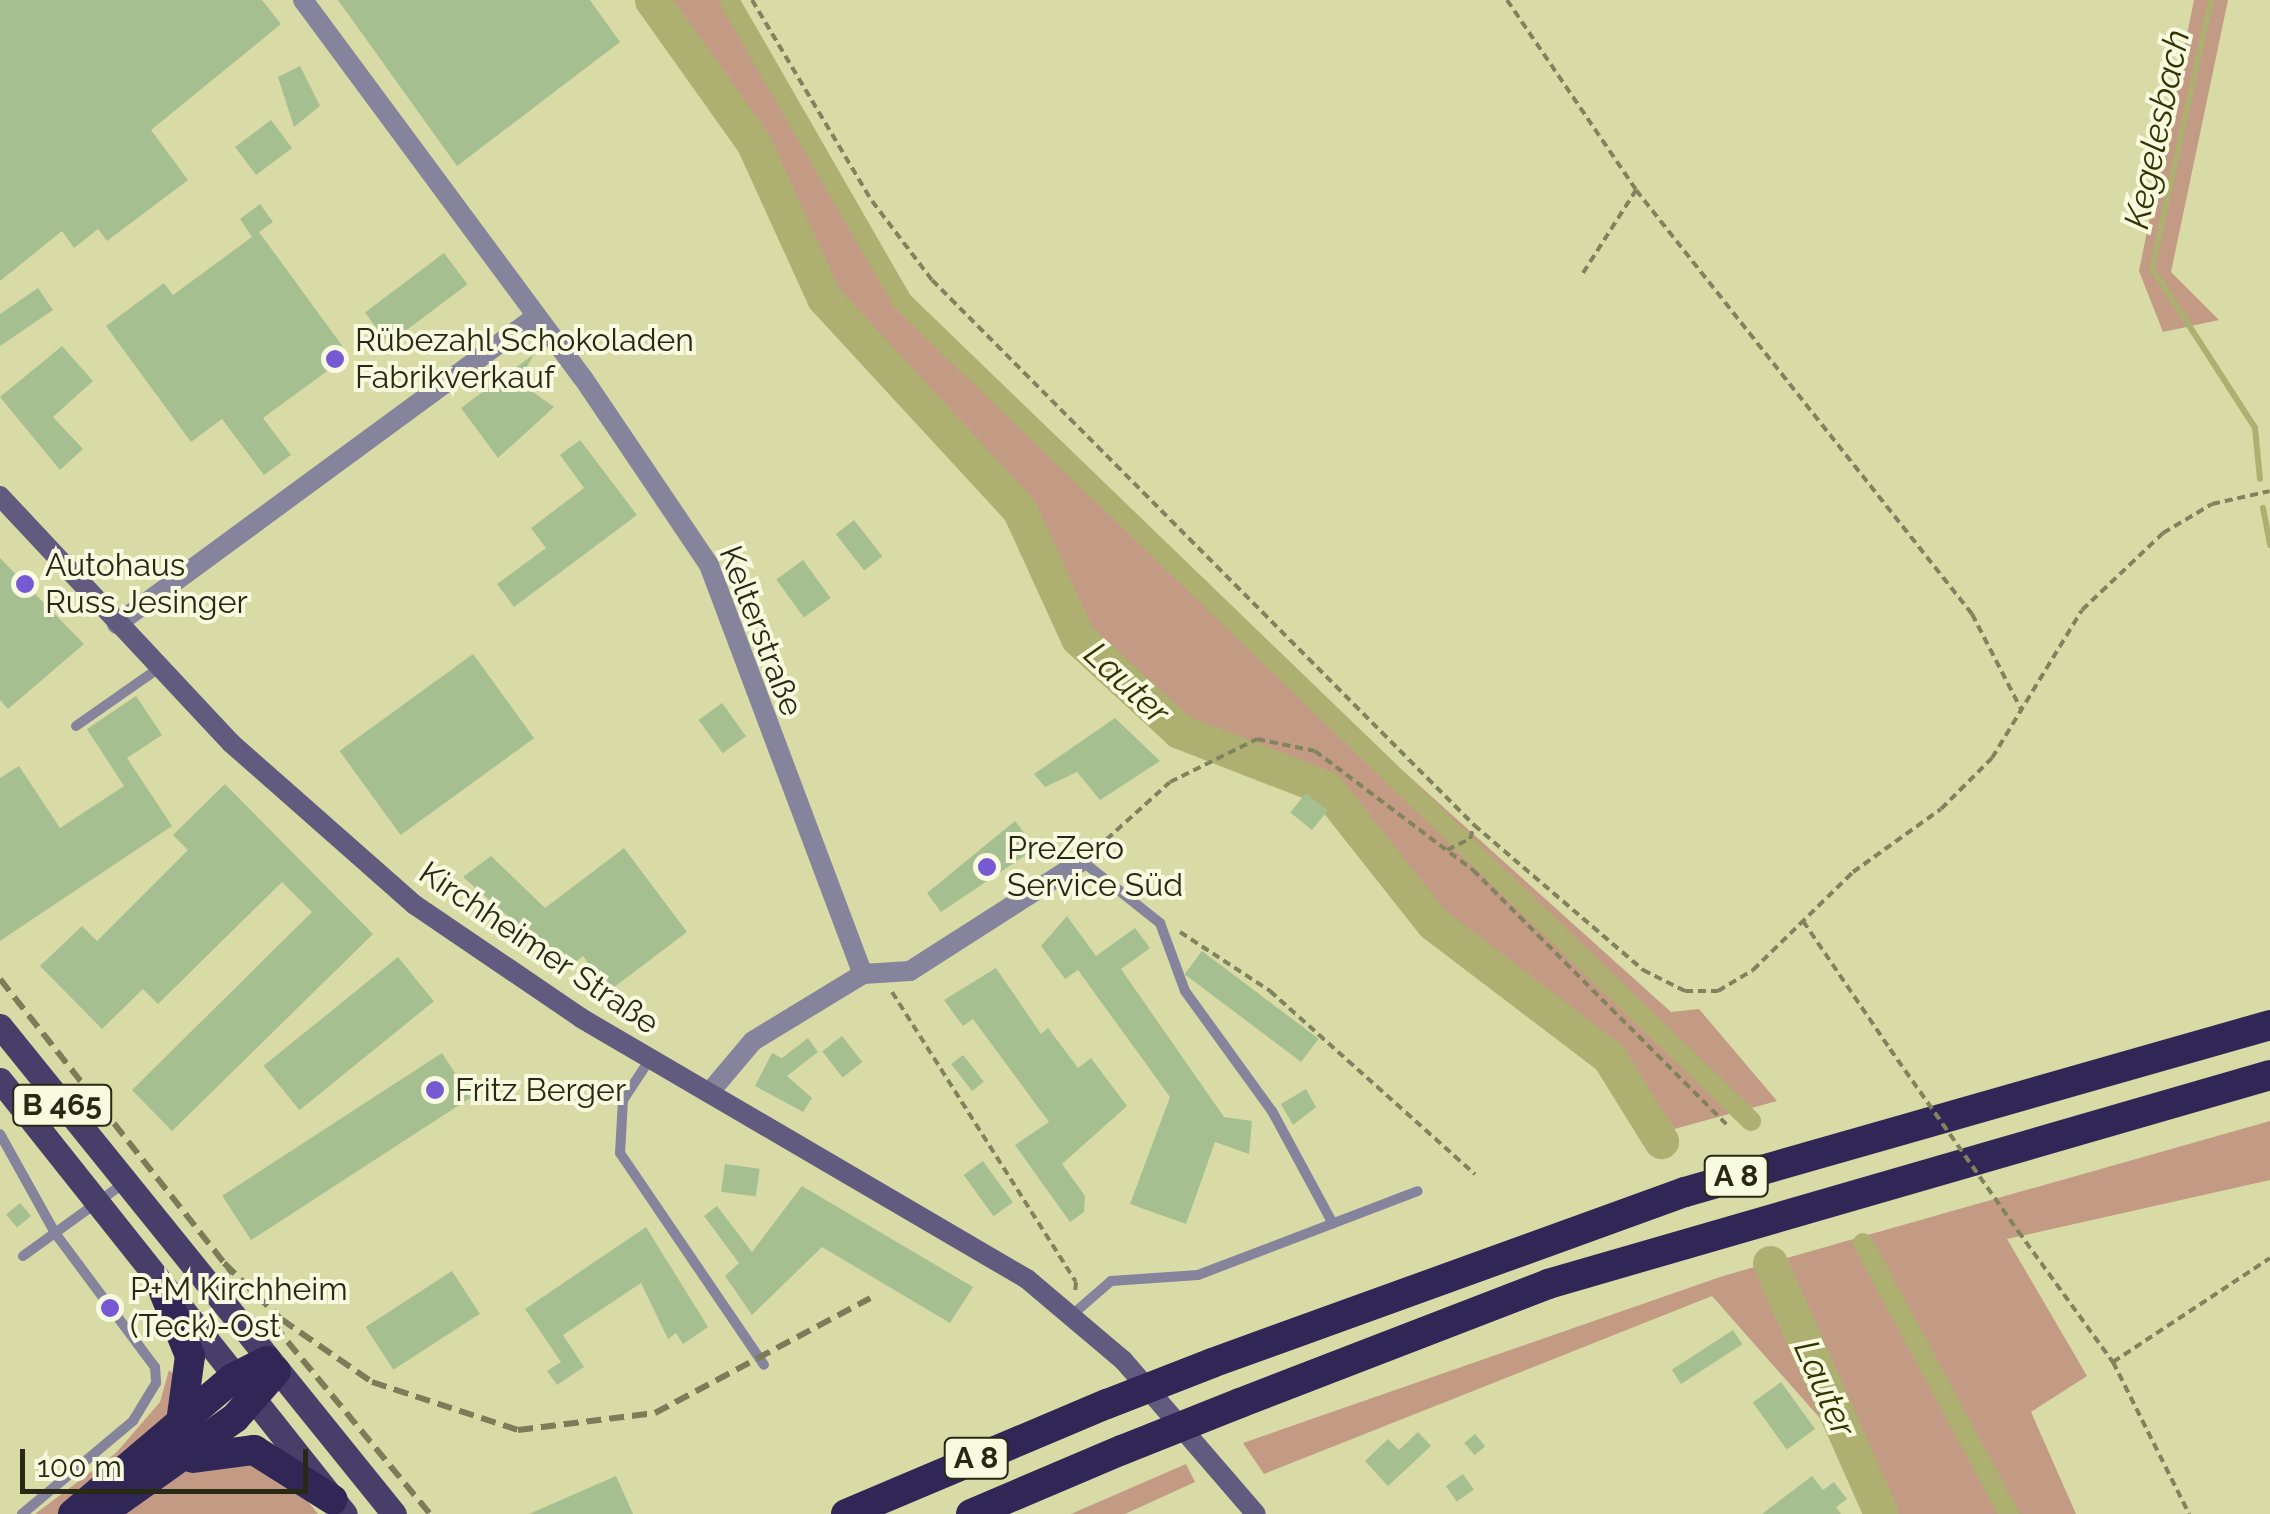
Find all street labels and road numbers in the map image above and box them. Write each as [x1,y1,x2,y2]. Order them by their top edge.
street label: Kelterstraße [711,541,811,721]
street label: Kirchheimer Straße [412,853,666,1043]
road number: B 465 [12,1080,112,1130]
road number: A 8 [1701,1151,1771,1201]
road number: A 8 [941,1433,1011,1483]

